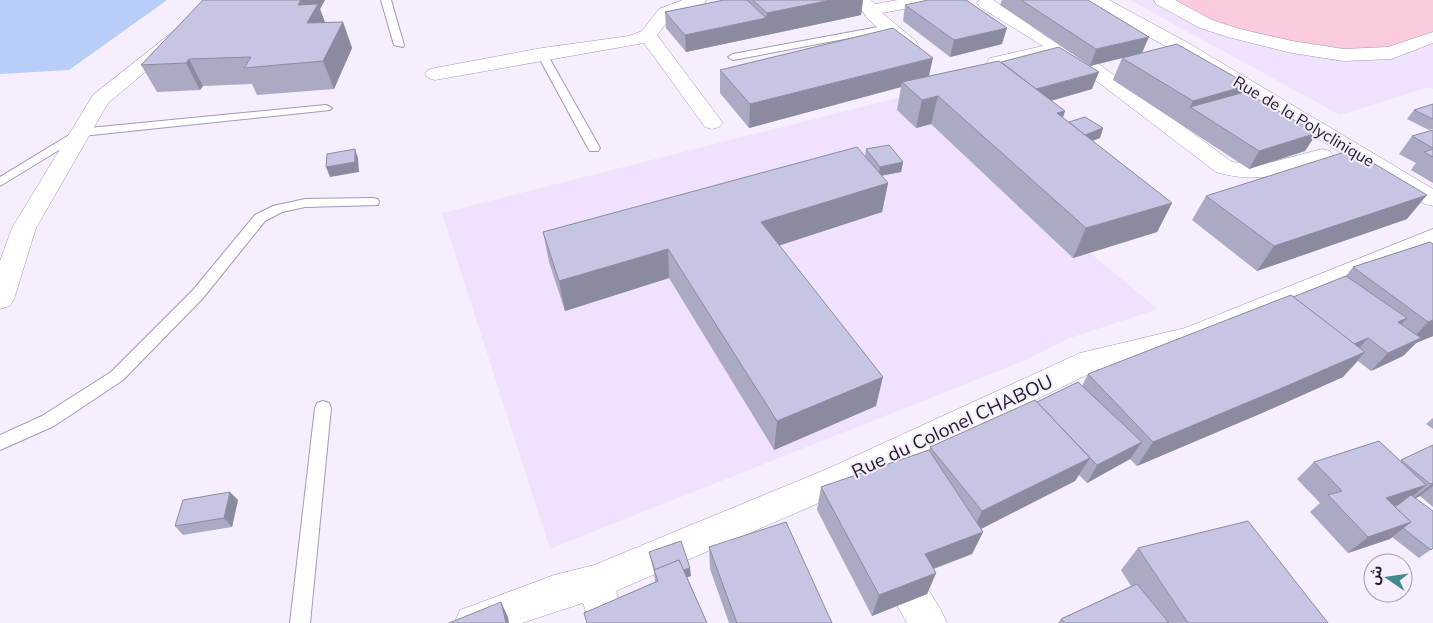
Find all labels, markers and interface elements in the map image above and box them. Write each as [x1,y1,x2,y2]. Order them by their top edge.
street label: Rue de la Polyclinique [1230,71,1378,171]
street label: Rue du Colonel CHABOU [848,369,1056,483]
north arrow [1363,553,1413,603]
text: ش [1364,564,1386,586]

